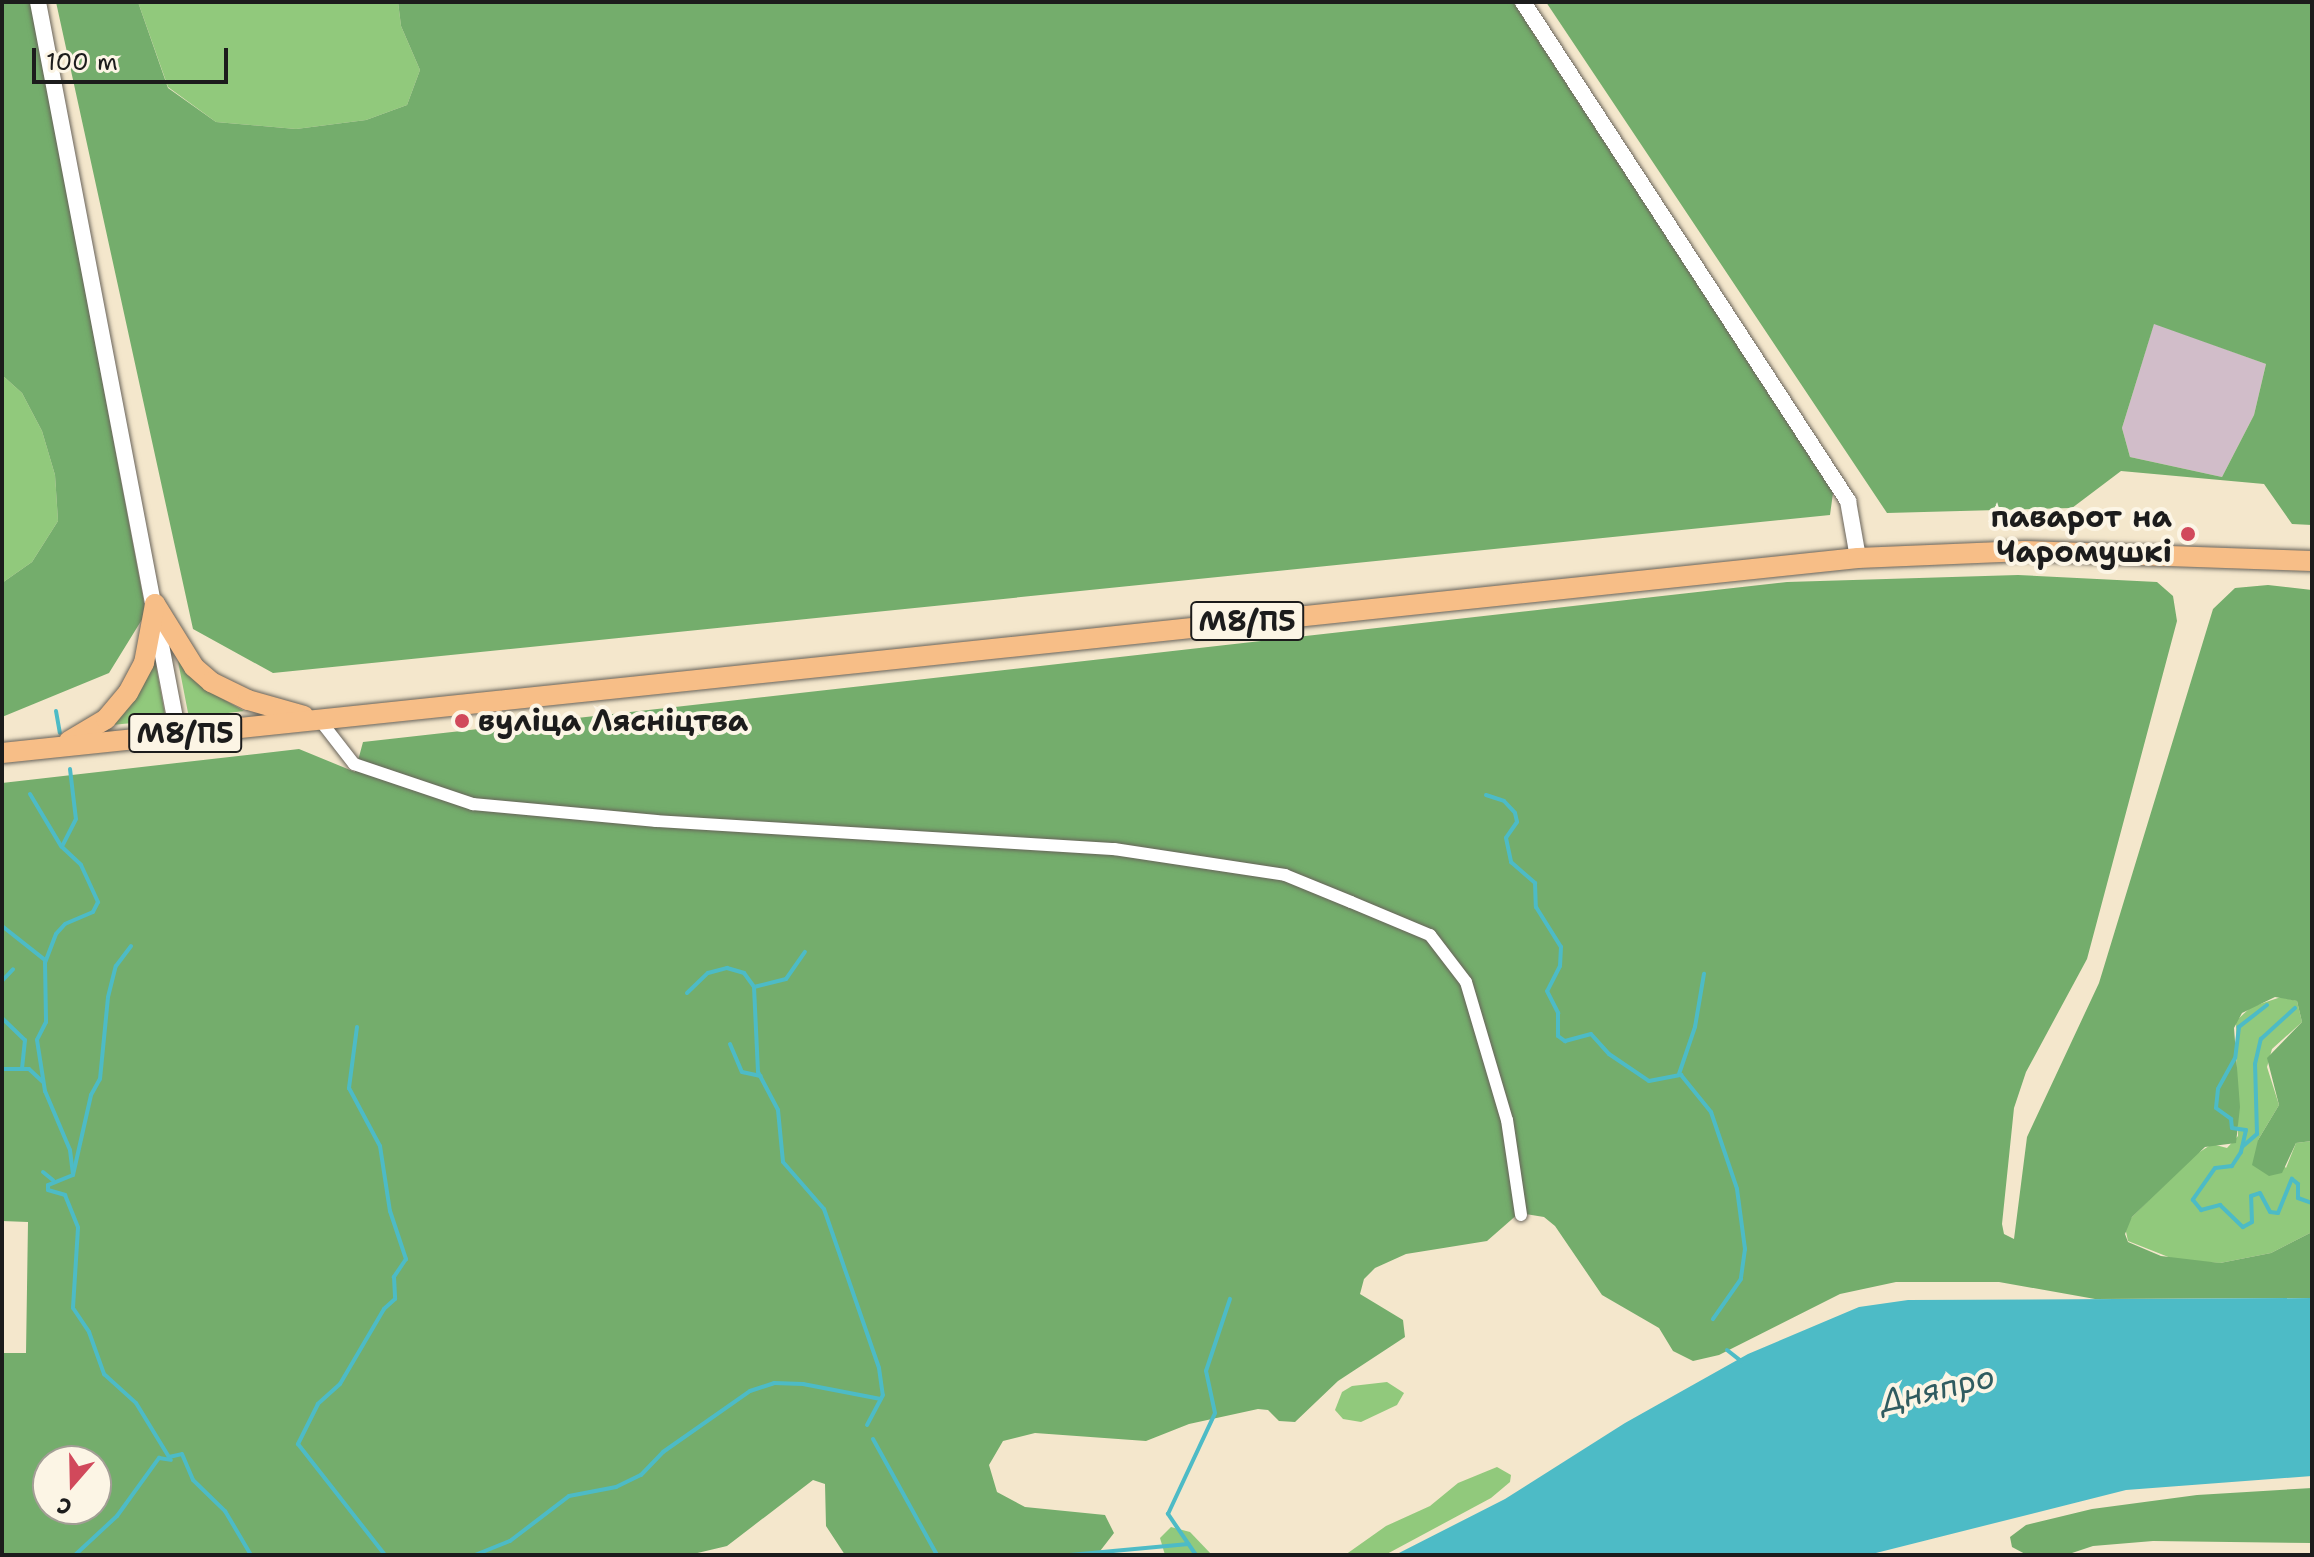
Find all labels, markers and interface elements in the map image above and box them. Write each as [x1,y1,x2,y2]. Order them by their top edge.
scale bar [36,32,232,82]
text: 100 m [46,46,118,78]
place label: паварот на Чаромушкі [1990,499,2172,570]
marker: паварот на Чаромушкі [2179,525,2197,543]
road number: М8/П5 [1189,597,1305,645]
place label: вуліца Лясніцтва [478,703,748,739]
road number: М8/П5 [127,709,243,757]
marker: вуліца Лясніцтва [453,712,471,730]
water label: Дняпро [1876,1357,1998,1421]
north arrow [32,1445,112,1525]
text: С [53,1490,76,1522]

